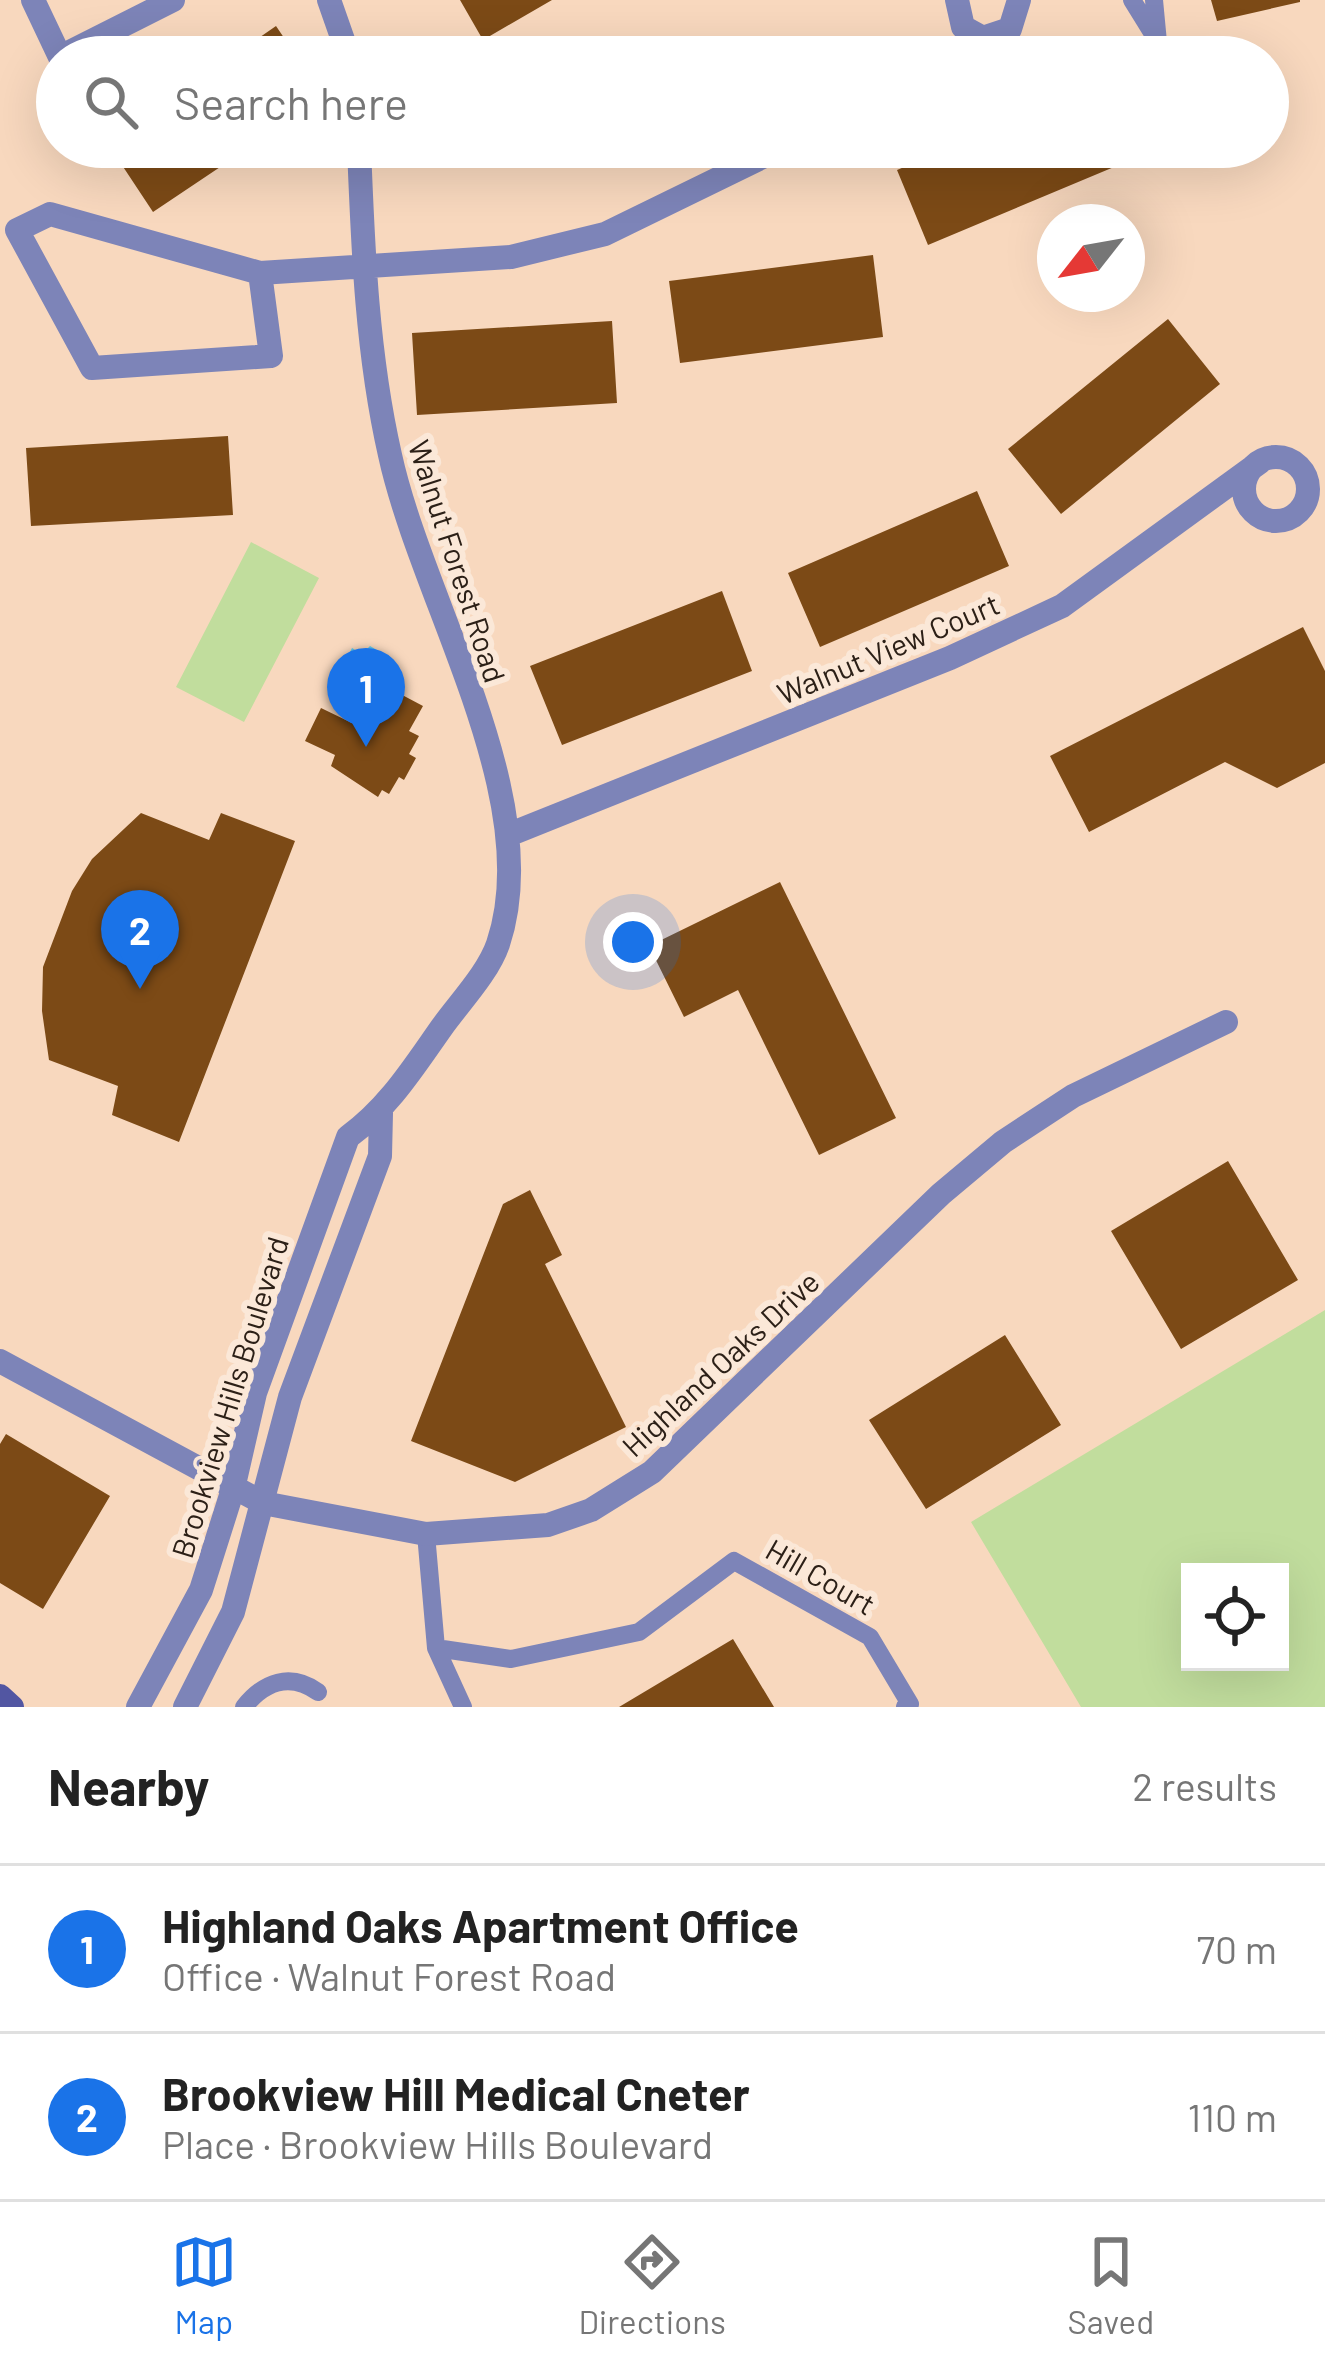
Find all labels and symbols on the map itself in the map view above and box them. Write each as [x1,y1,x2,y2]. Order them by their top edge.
north arrow [1037,204,1145,312]
street label: Walnut Forest Road [402,435,514,687]
street label: Walnut View Court [772,585,1004,711]
pin: 1 [327,648,405,747]
pin: 2 [101,890,179,989]
your location [603,912,663,972]
street label: Brookview Hills Boulevard [163,1232,295,1562]
street label: Highland Oaks Drive [614,1263,826,1463]
street label: Hill Court [760,1530,882,1622]

